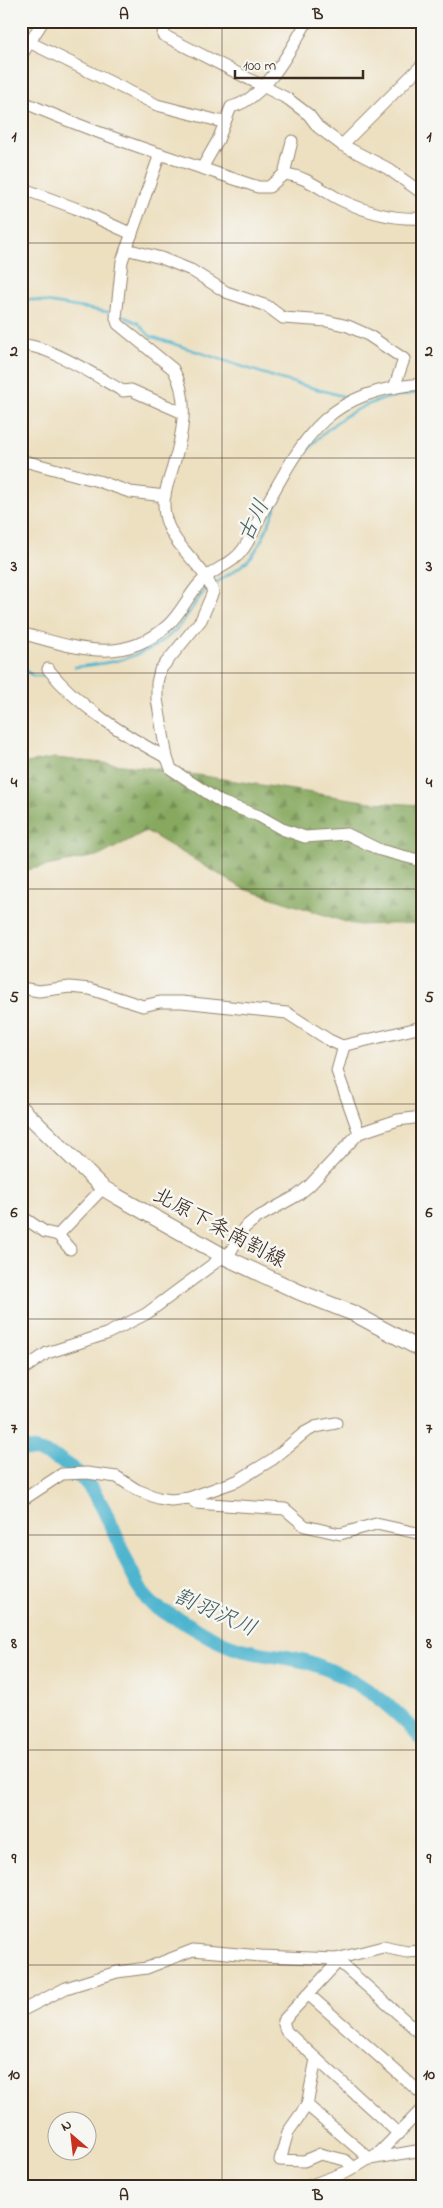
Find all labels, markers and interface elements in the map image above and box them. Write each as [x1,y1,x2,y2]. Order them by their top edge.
text: A [119,3,129,27]
text: B [312,3,324,27]
scale bar [235,48,363,80]
text: 100 m [243,55,276,77]
text: 1 [11,125,17,149]
text: 1 [426,125,432,149]
text: 2 [9,340,18,364]
text: 2 [424,340,433,364]
water label: 古川 [231,495,279,548]
text: 3 [10,555,18,579]
text: 3 [425,555,433,579]
text: 4 [10,771,18,795]
text: 4 [425,771,433,795]
text: 5 [9,986,19,1010]
text: 5 [424,986,434,1010]
street label: 北原下条南割線 [147,1181,291,1277]
text: 6 [9,1201,18,1225]
text: 6 [424,1201,433,1225]
text: 7 [11,1417,18,1441]
text: 7 [426,1417,433,1441]
water label: 割羽沢川 [168,1581,261,1646]
text: 8 [10,1632,17,1656]
text: 8 [425,1632,432,1656]
text: 9 [11,1847,17,1871]
text: 9 [426,1847,432,1871]
text: 10 [8,2063,20,2087]
text: 10 [423,2063,435,2087]
north arrow [48,2110,98,2160]
text: N [57,2114,76,2137]
text: A [119,2184,129,2208]
text: B [312,2184,324,2208]

